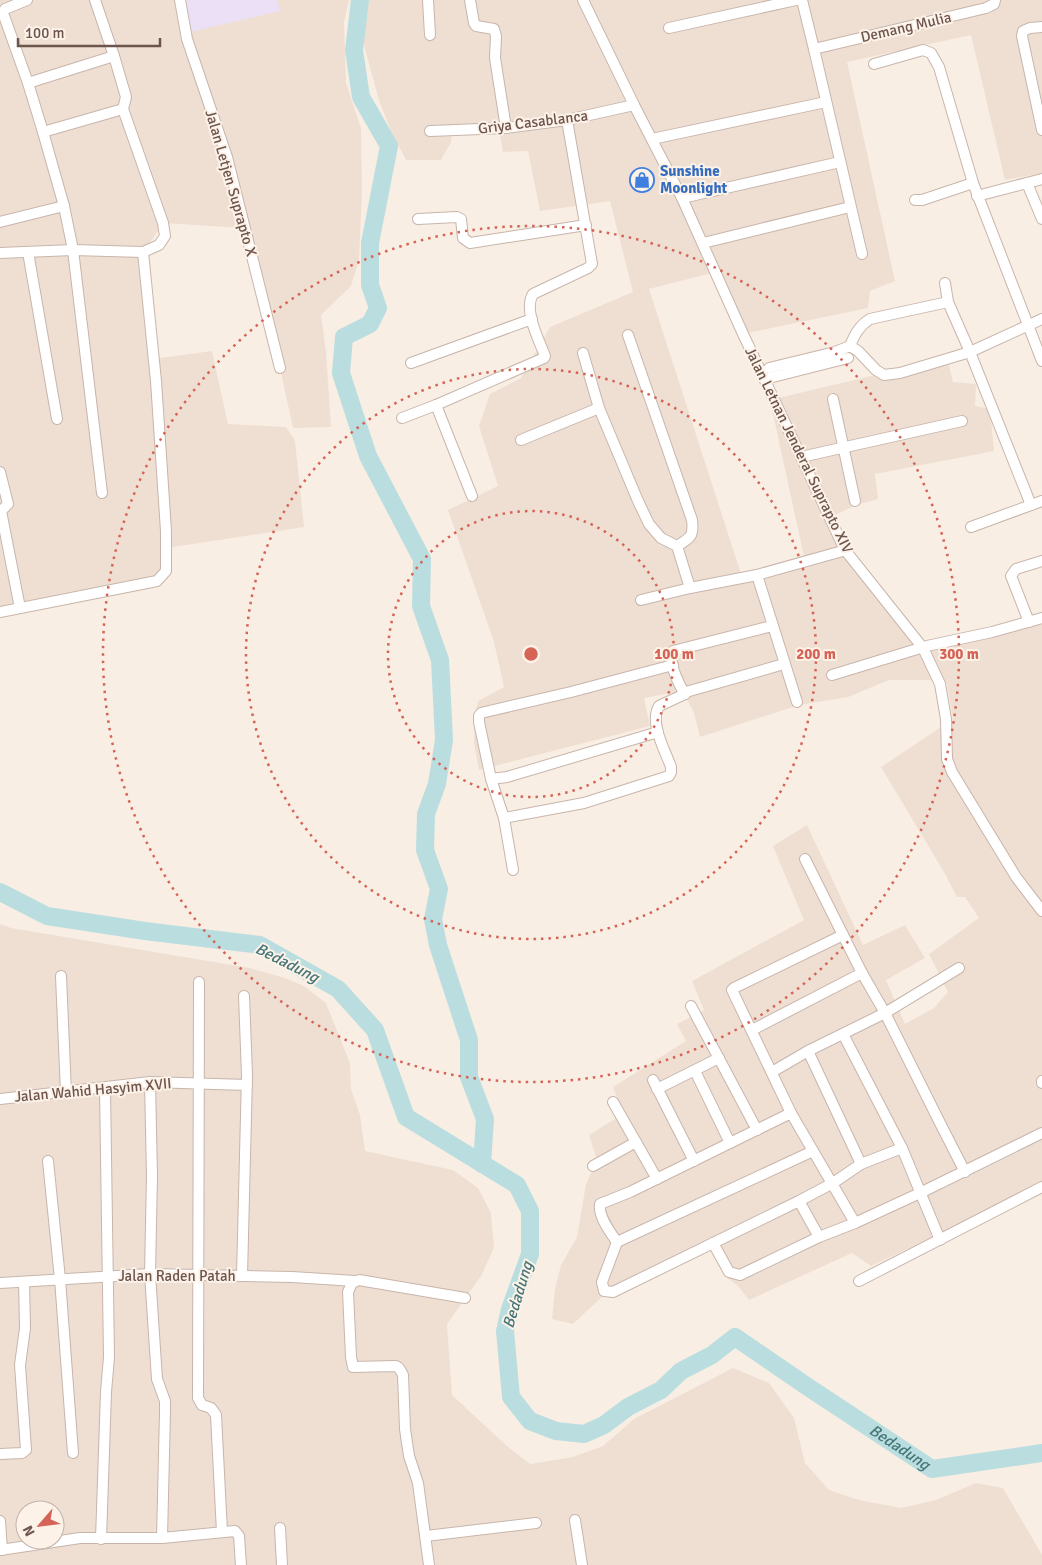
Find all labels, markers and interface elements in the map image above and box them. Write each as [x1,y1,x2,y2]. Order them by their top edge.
street label: Demang Mulia [859,8,953,46]
scale bar [18,15,160,47]
text: 100 m [25,24,65,42]
street label: Griya Casablanca [477,106,589,138]
street label: Jalan Letjen Suprapto X [201,108,261,258]
place label: Sunshine Moonlight [660,162,728,197]
shop icon: Sunshine Moonlight [629,167,655,193]
street label: Jalan Letnan Jenderal Suprapto XIV [741,344,857,556]
centre of rings [522,645,540,663]
text: 100 m [654,645,694,663]
text: 200 m [796,645,836,663]
text: 300 m [939,645,979,663]
water label: Bedadung [252,939,323,988]
street label: Jalan Wahid Hasyim XVII [14,1074,172,1106]
water label: Bedadung [498,1258,538,1331]
street label: Jalan Raden Patah [118,1267,236,1285]
water label: Bedadung [865,1420,935,1476]
north arrow [15,1500,65,1550]
text: N [19,1523,39,1539]

